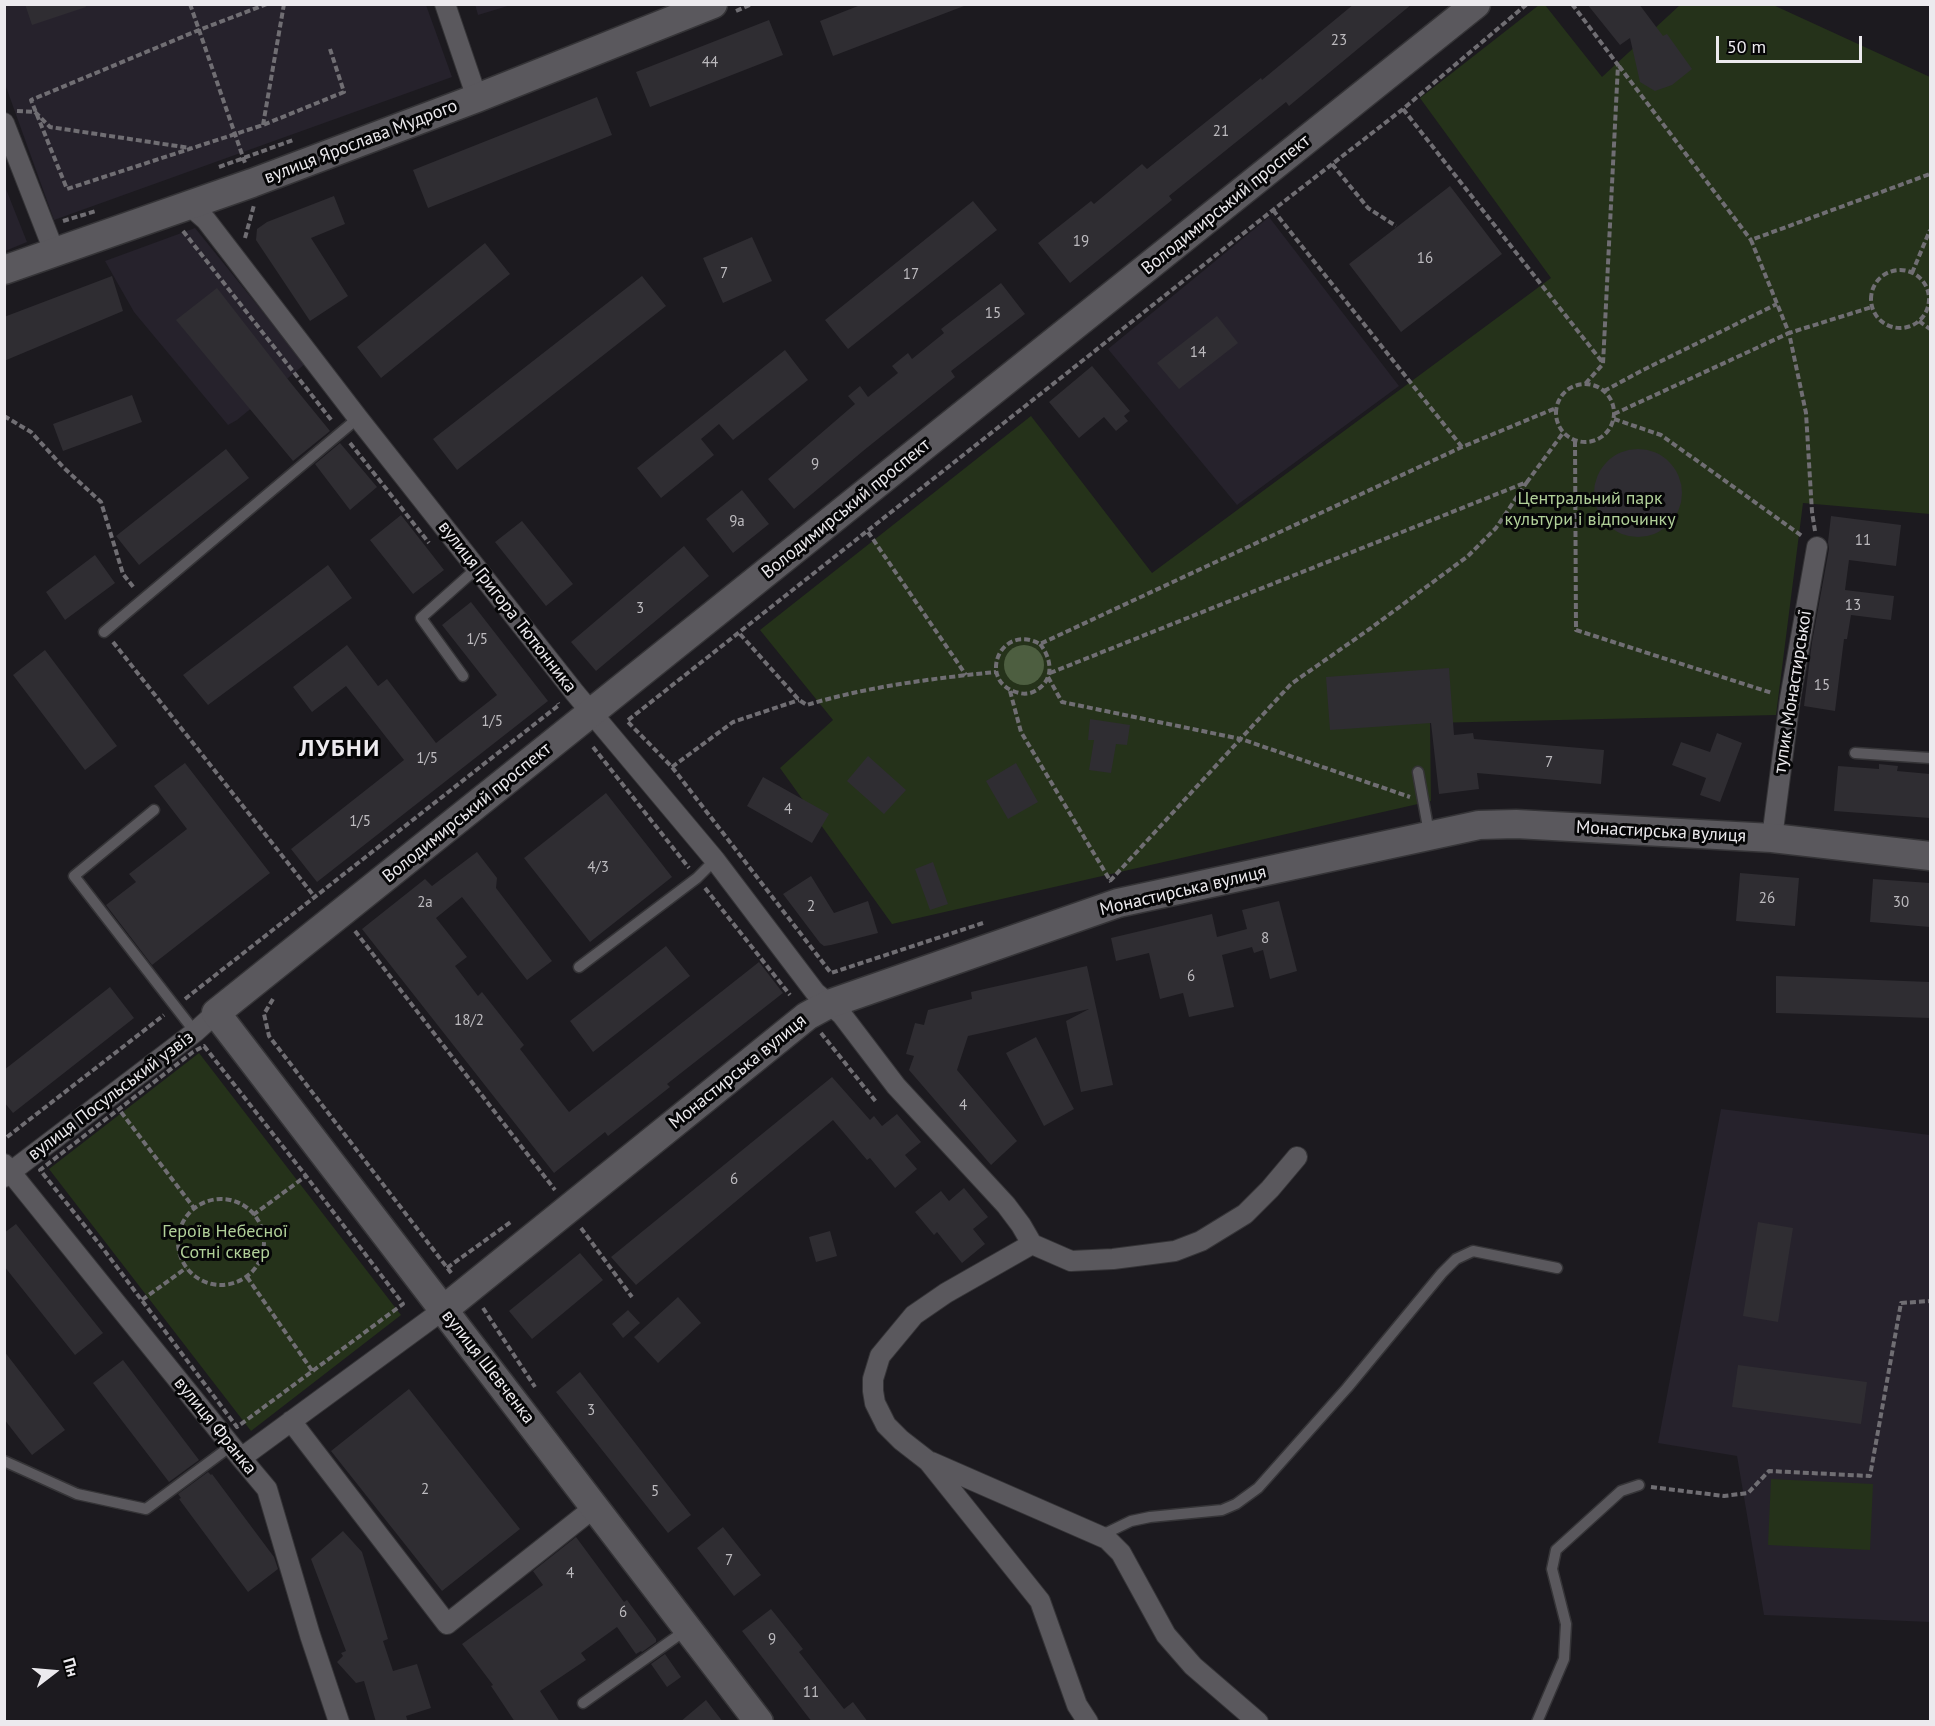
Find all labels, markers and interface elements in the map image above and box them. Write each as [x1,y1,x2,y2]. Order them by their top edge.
scale bar [1719,24,1864,62]
house number: 23 [1331,32,1347,50]
text: 50 m [1727,35,1766,58]
house number: 44 [702,54,718,72]
street label: вулиця Ярослава Мудрого [261,95,461,189]
house number: 21 [1213,123,1229,141]
street label: Володимирський проспект [1137,130,1315,280]
house number: 19 [1073,233,1089,251]
house number: 16 [1417,250,1433,268]
house number: 7 [720,265,728,283]
house number: 17 [903,266,919,284]
house number: 15 [985,305,1001,323]
house number: 14 [1190,344,1206,362]
street label: Володимирський проспект [757,434,935,584]
house number: 9 [811,456,819,474]
park label: Центральний парк культури і відпочинку [1504,488,1676,530]
house number: 9а [729,513,745,531]
street label: вулиця Григора Тютюнника [433,517,581,697]
house number: 11 [1855,532,1871,550]
house number: 13 [1845,597,1861,615]
house number: 3 [636,600,644,618]
street label: тупик Монастирської [1769,609,1817,775]
house number: 1/5 [466,631,488,649]
house number: 15 [1814,677,1830,695]
house number: 1/5 [481,713,503,731]
district label: ЛУБНИ [299,735,381,763]
street label: Володимирський проспект [378,738,556,888]
house number: 1/5 [416,750,438,768]
house number: 7 [1545,754,1553,772]
house number: 4 [784,801,792,819]
house number: 1/5 [349,813,371,831]
street label: Монастирська вулиця [1575,817,1747,847]
house number: 4/3 [587,859,609,877]
street label: Монастирська вулиця [1098,861,1268,921]
house number: 26 [1759,890,1775,908]
house number: 2а [417,894,433,912]
house number: 30 [1893,894,1909,912]
house number: 2 [807,898,815,916]
house number: 8 [1261,930,1269,948]
house number: 6 [1187,968,1195,986]
street label: Монастирська вулиця [665,1010,811,1134]
house number: 18/2 [454,1012,484,1030]
street label: вулиця Посульський узвіз [24,1027,198,1165]
house number: 4 [959,1097,967,1115]
house number: 6 [730,1171,738,1189]
park label: Героїв Небесної Сотні сквер [162,1221,288,1264]
street label: вулиця Шевченка [437,1306,539,1428]
street label: вулиця Франка [169,1373,261,1479]
house number: 3 [587,1402,595,1420]
house number: 2 [421,1481,429,1499]
house number: 5 [651,1483,659,1501]
house number: 7 [725,1552,733,1570]
house number: 4 [566,1565,574,1583]
house number: 6 [619,1604,627,1622]
house number: 9 [768,1631,776,1649]
north arrow [24,1642,84,1702]
text: Пн [59,1655,84,1679]
house number: 11 [803,1684,819,1702]

